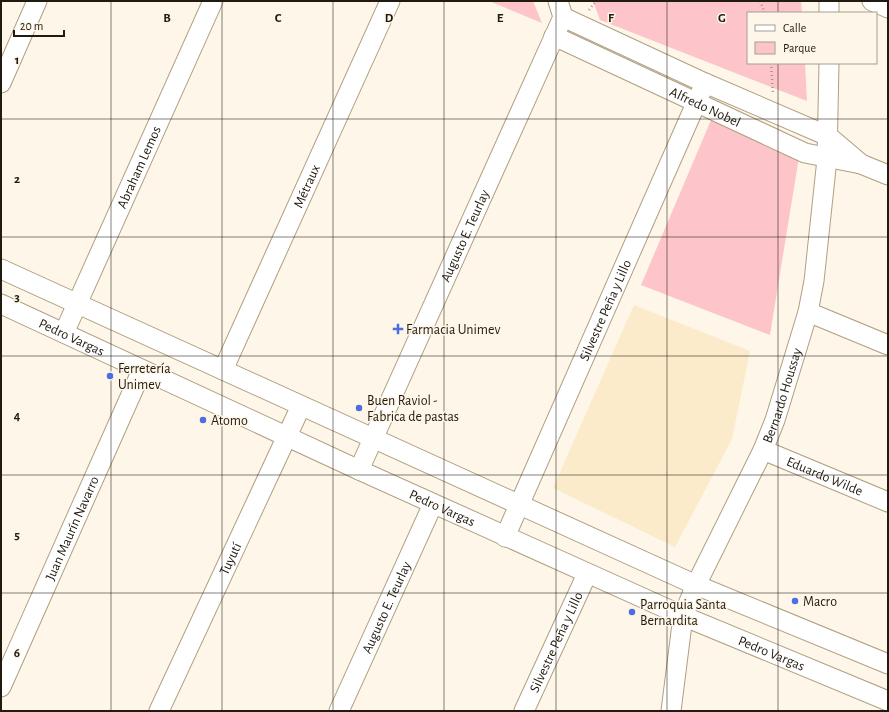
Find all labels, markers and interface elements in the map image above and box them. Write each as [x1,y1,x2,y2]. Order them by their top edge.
scale bar [14,12,64,38]
text: B [163,12,171,25]
text: C [275,12,282,25]
text: D [385,12,394,25]
text: E [497,12,504,25]
text: F [608,12,615,25]
text: G [718,12,726,25]
legend [747,12,877,64]
text: 20 m [20,20,43,32]
text: Calle [783,22,806,34]
text: Parque [783,42,816,54]
text: 1 [15,54,19,67]
street label: Alfredo Nobel [667,85,743,130]
street label: Abraham Lemos [115,124,164,211]
street label: Métraux [291,163,323,210]
text: 2 [14,173,20,186]
street label: Augusto E. Teurlay [439,188,492,284]
street label: Silvestre Peña y Lillo [577,258,634,363]
text: 3 [14,291,20,304]
street label: Pedro Vargas [36,317,106,359]
place label: Farmacia Unimev [406,323,500,337]
marker: Farmacia Unimev [393,324,403,334]
street label: Bernardo Houssay [761,346,805,445]
place label: Ferretería Unimev [118,362,171,392]
marker: Ferretería Unimev [105,371,115,381]
place label: Buen Raviol - Fabrica de pastas [367,394,459,424]
marker: Buen Raviol - Fabrica de pastas [354,403,364,413]
text: 4 [14,410,21,423]
place label: Atomo [211,414,248,428]
marker: Atomo [198,415,208,425]
street label: Eduardo Wilde [784,455,865,499]
street label: Juan Maurín Navarro [43,474,102,583]
street label: Pedro Vargas [407,488,477,529]
text: 5 [14,529,20,542]
street label: Tuyutí [217,540,245,577]
street label: Augusto E. Teurlay [360,559,414,656]
street label: Silvestre Peña y Lillo [528,590,586,695]
place label: Macro [803,595,837,609]
marker: Macro [790,596,800,606]
place label: Parroquia Santa Bernardita [640,598,727,628]
marker: Parroquia Santa Bernardita [627,607,637,617]
street label: Pedro Vargas [736,634,807,674]
text: 6 [14,647,20,660]

